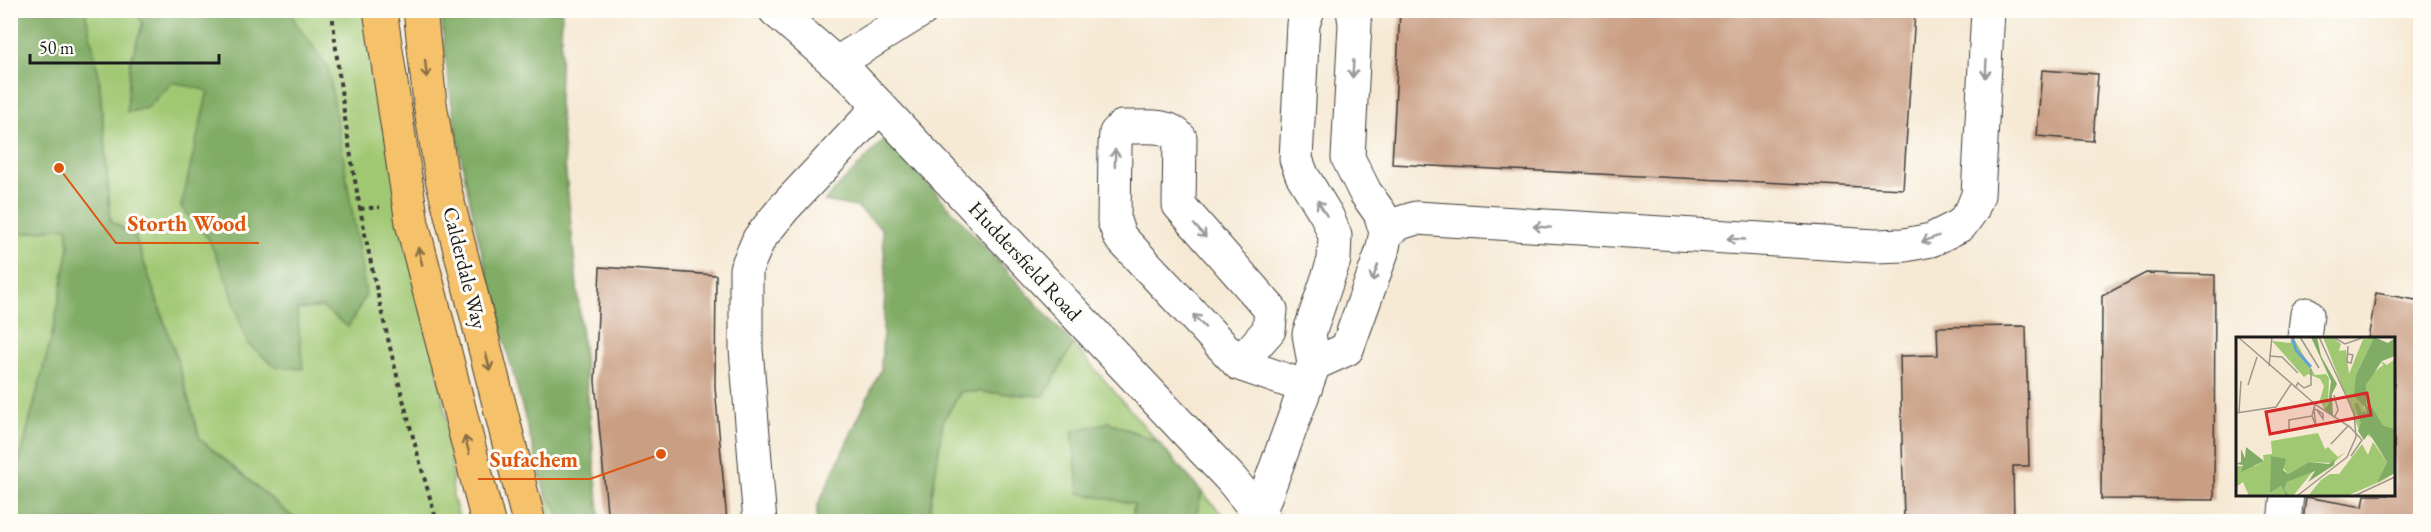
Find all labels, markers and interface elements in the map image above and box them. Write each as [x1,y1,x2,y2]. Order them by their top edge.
scale bar [30,27,219,65]
text: 50 m [39,36,74,59]
one-way arrow [421,58,432,78]
one-way arrow [1347,58,1358,78]
one-way arrow [1980,58,1991,78]
one-way arrow [1109,149,1120,169]
street label: Huddersfield Road [963,195,1088,327]
one-way arrow [1316,200,1328,217]
callout: Storth Wood [116,203,259,243]
street label: Calderdale Way [437,204,494,333]
text: Storth Wood [127,209,247,238]
one-way arrow [1532,221,1552,232]
one-way arrow [1193,223,1207,238]
one-way arrow [1727,233,1747,244]
one-way arrow [1921,234,1940,245]
one-way arrow [414,246,426,265]
one-way arrow [1368,263,1379,282]
one-way arrow [1192,314,1206,329]
inset map [2236,337,2395,496]
one-way arrow [483,352,495,371]
one-way arrow [461,436,473,455]
callout: Sufachem [478,439,590,479]
text: Sufachem [490,445,578,474]

